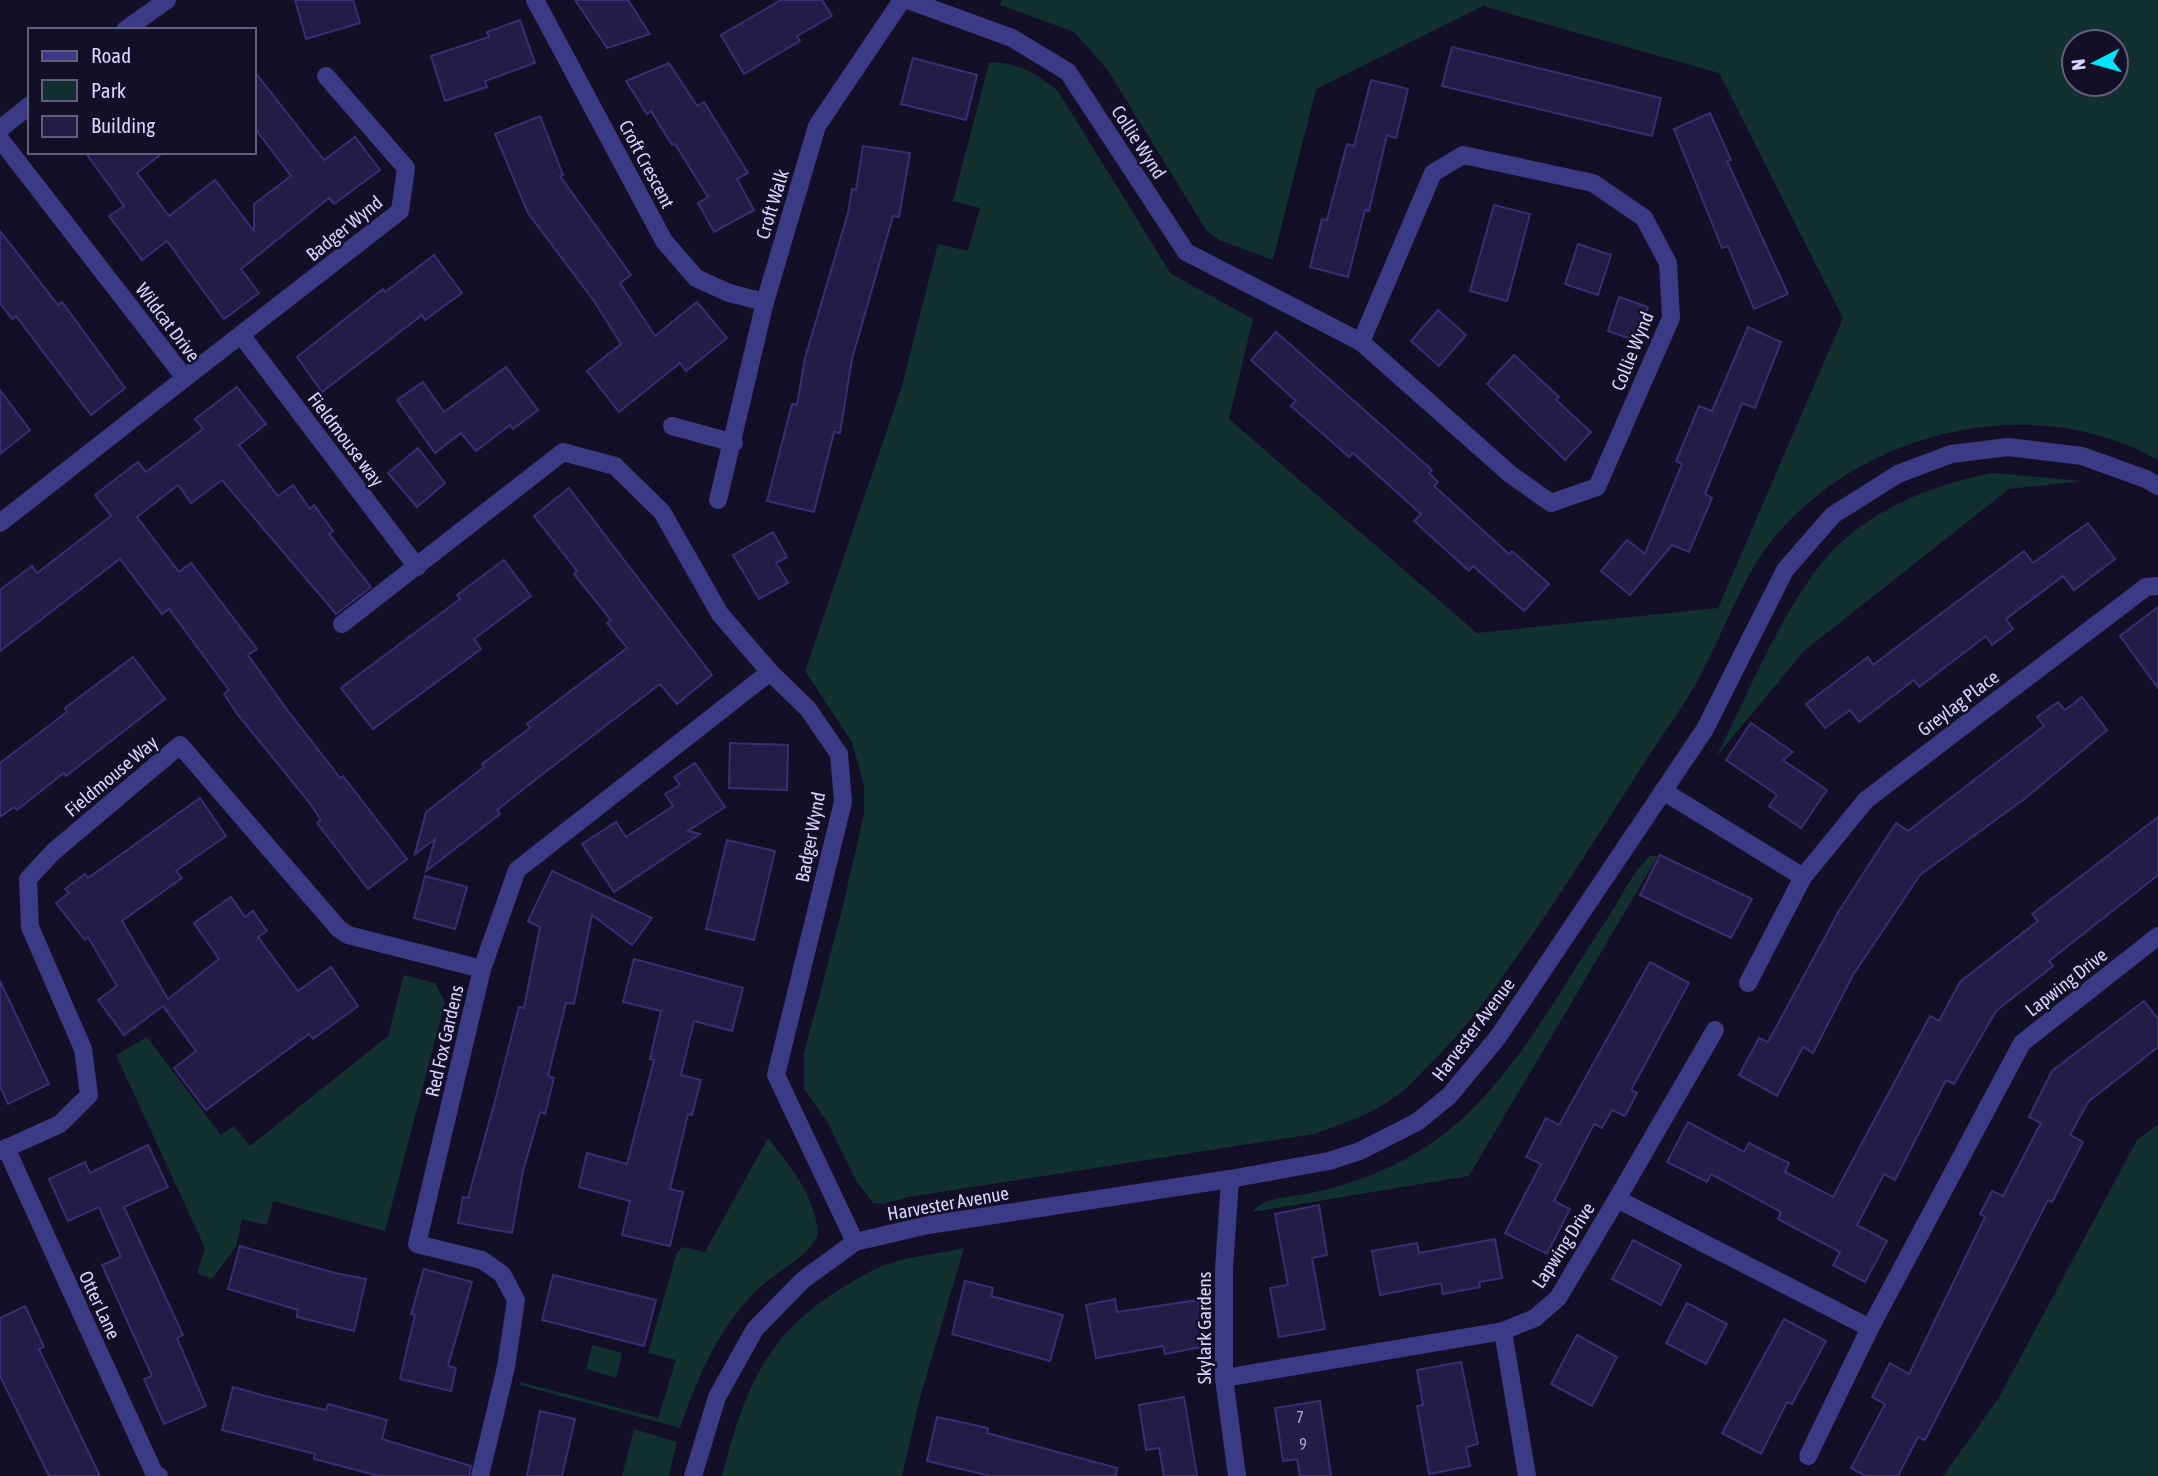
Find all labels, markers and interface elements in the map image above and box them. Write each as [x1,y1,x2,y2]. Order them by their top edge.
legend [28,28,256,154]
north arrow [2060,28,2130,98]
text: Road [91,43,131,67]
text: N [2067,58,2090,72]
text: Park [91,78,126,102]
street label: Collie Wynd [1107,101,1171,183]
text: Building [91,113,155,137]
street label: Croft Crescent [615,116,679,212]
street label: Croft Walk [751,166,793,242]
street label: Badger Wynd [302,191,386,265]
street label: Wildcat Drive [131,278,205,366]
street label: Collie Wynd [1606,308,1658,394]
street label: Fieldmouse way [303,388,389,490]
street label: Greylag Place [1913,666,2003,740]
street label: Fieldmouse Way [60,731,162,821]
street label: Badger Wynd [790,790,830,884]
street label: Lapwing Drive [2021,943,2111,1021]
street label: Harvester Avenue [1427,973,1519,1085]
street label: Red Fox Gardens [420,983,468,1099]
street label: Harvester Avenue [885,1181,1011,1225]
street label: Lapwing Drive [1527,1198,1599,1292]
street label: Otter Lane [75,1267,125,1343]
street label: Skylark Gardens [1193,1271,1215,1384]
house number: 7 [1296,1408,1304,1426]
house number: 9 [1299,1435,1307,1453]

